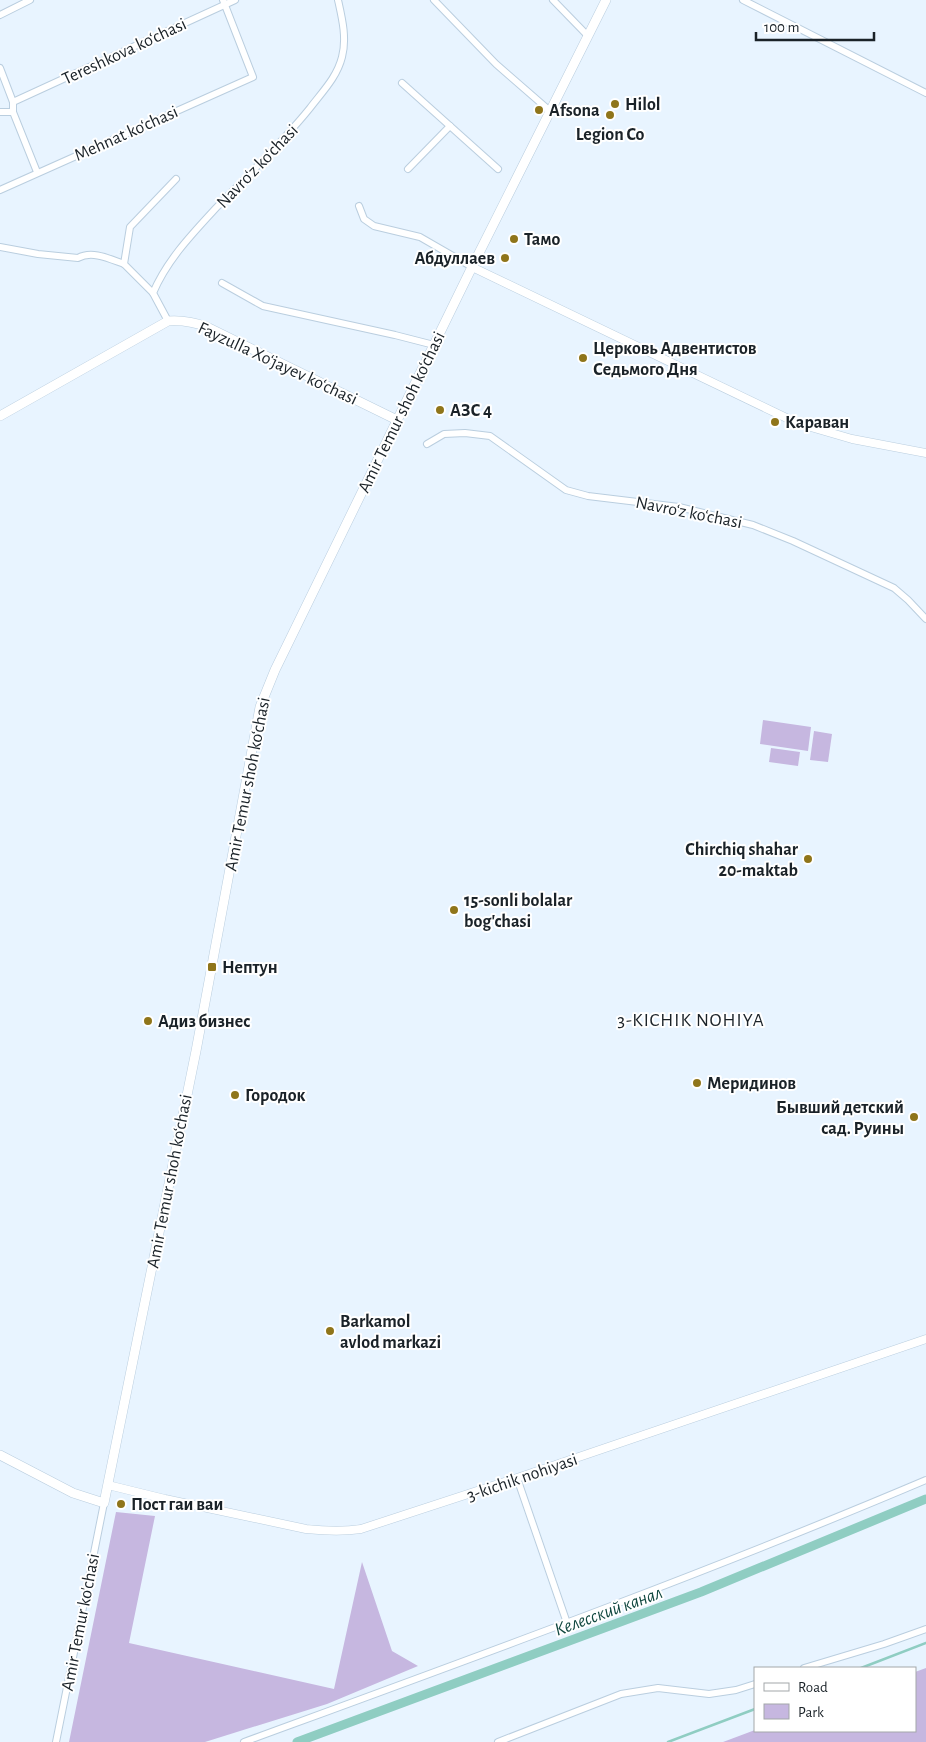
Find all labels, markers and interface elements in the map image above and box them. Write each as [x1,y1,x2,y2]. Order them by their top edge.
scale bar [756,10,874,42]
street label: Tereshkova ko‘chasi [59,15,189,89]
text: 100 m [764,20,799,35]
place label: Hilol [625,96,661,114]
marker: Hilol [609,98,621,110]
place label: Afsona [549,102,600,120]
street label: Mehnat ko‘chasi [72,103,181,165]
marker: Afsona [533,104,545,116]
marker: Legion Co [604,109,616,121]
street label: Navro‘z ko‘chasi [214,121,302,212]
place label: Legion Co [576,126,644,144]
place label: Тамо [524,231,561,249]
marker: Тамо [508,233,520,245]
place label: Абдуллаев [414,250,495,268]
marker: Абдуллаев [499,252,511,264]
street label: Fayzulla Xo‘jayev ko‘chasi [195,319,360,409]
street label: Amir Temur shoh ko‘chasi [355,329,449,496]
place label: Церковь Адвентистов Седьмого Дня [593,340,757,379]
marker: Церковь Адвентистов Седьмого Дня [577,352,589,364]
place label: АЗС 4 [450,402,492,420]
marker: АЗС 4 [434,404,446,416]
place label: Караван [785,414,849,432]
marker: Караван [769,416,781,428]
street label: Navro‘z ko‘chasi [634,494,744,532]
street label: Amir Temur shoh ko‘chasi [222,696,274,873]
place label: Chirchiq shahar 20-maktab [685,841,799,880]
marker: Chirchiq shahar 20-maktab [802,853,814,865]
place label: 15-sonli bolalar bog'chasi [464,892,573,931]
marker: 15-sonli bolalar bog'chasi [448,904,460,916]
place label: Нептун [222,959,278,977]
marker: Нептун [206,961,218,973]
district label: 3-KICHIK NOHIYA [617,1011,765,1030]
place label: Адиз бизнес [158,1013,250,1031]
marker: Адиз бизнес [142,1015,154,1027]
place label: Меридинов [707,1075,796,1093]
marker: Меридинов [691,1077,703,1089]
place label: Городок [245,1087,306,1105]
marker: Городок [229,1089,241,1101]
street label: Amir Temur shoh ko‘chasi [144,1093,196,1270]
place label: Бывший детский сад. Руины [776,1099,904,1138]
marker: Бывший детский сад. Руины [908,1111,920,1123]
place label: Barkamol avlod markazi [340,1313,441,1352]
marker: Barkamol avlod markazi [324,1325,336,1337]
street label: 3-kichik nohiyasi [465,1451,580,1505]
place label: Пост гаи ваи [131,1496,223,1514]
marker: Пост гаи ваи [115,1498,127,1510]
street label: Amir Temur ko'chasi [59,1552,103,1692]
water label: Келесский канал [552,1583,665,1640]
legend [754,1667,916,1732]
text: Road [798,1680,828,1695]
text: Park [798,1705,824,1720]

